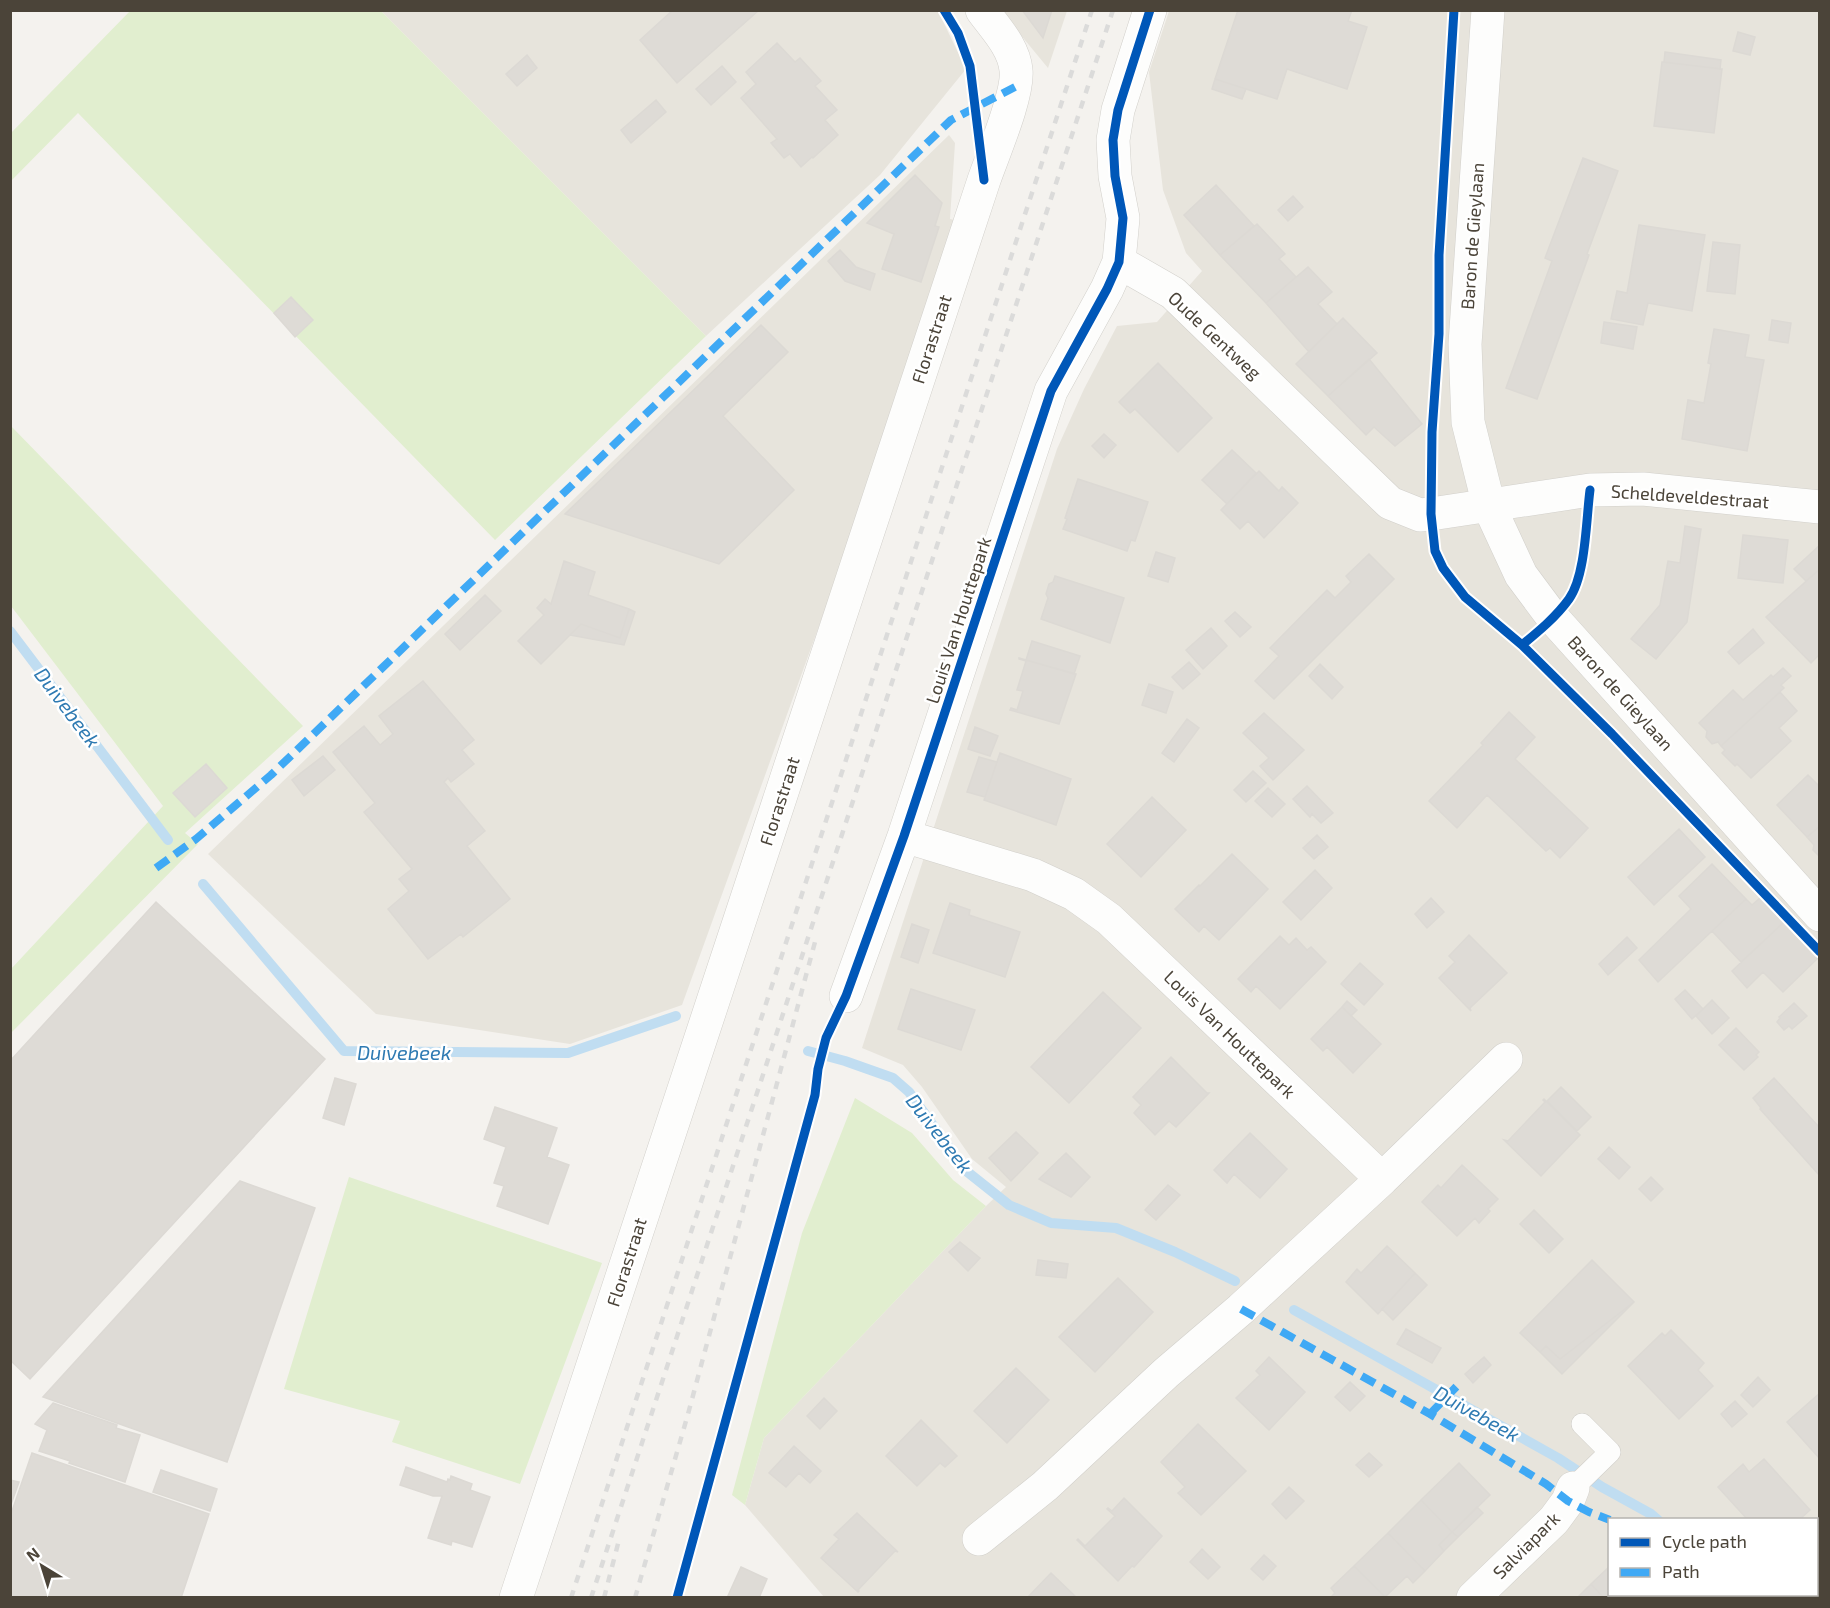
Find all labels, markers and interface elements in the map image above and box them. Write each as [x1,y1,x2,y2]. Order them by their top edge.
street label: Baron de Gieylaan [1456,162,1488,310]
street label: Oude Gentweg [1164,286,1266,384]
street label: Florastraat [906,292,956,386]
street label: Scheldeveldestraat [1610,479,1770,513]
street label: Louis Van Houttepark [921,534,995,706]
street label: Baron de Gieylaan [1564,631,1678,755]
water label: Duivebeek [30,662,106,752]
street label: Florastraat [754,754,804,848]
street label: Louis Van Houttepark [1160,966,1300,1102]
water label: Duivebeek [357,1040,451,1064]
water label: Duivebeek [902,1088,978,1178]
street label: Florastraat [601,1215,651,1309]
water label: Duivebeek [1430,1380,1524,1446]
street label: Salviapark [1488,1507,1564,1583]
legend [1608,1518,1818,1596]
text: Cycle path [1662,1530,1747,1552]
north arrow [12,1536,72,1596]
text: N [22,1543,43,1565]
text: Path [1662,1560,1700,1582]

